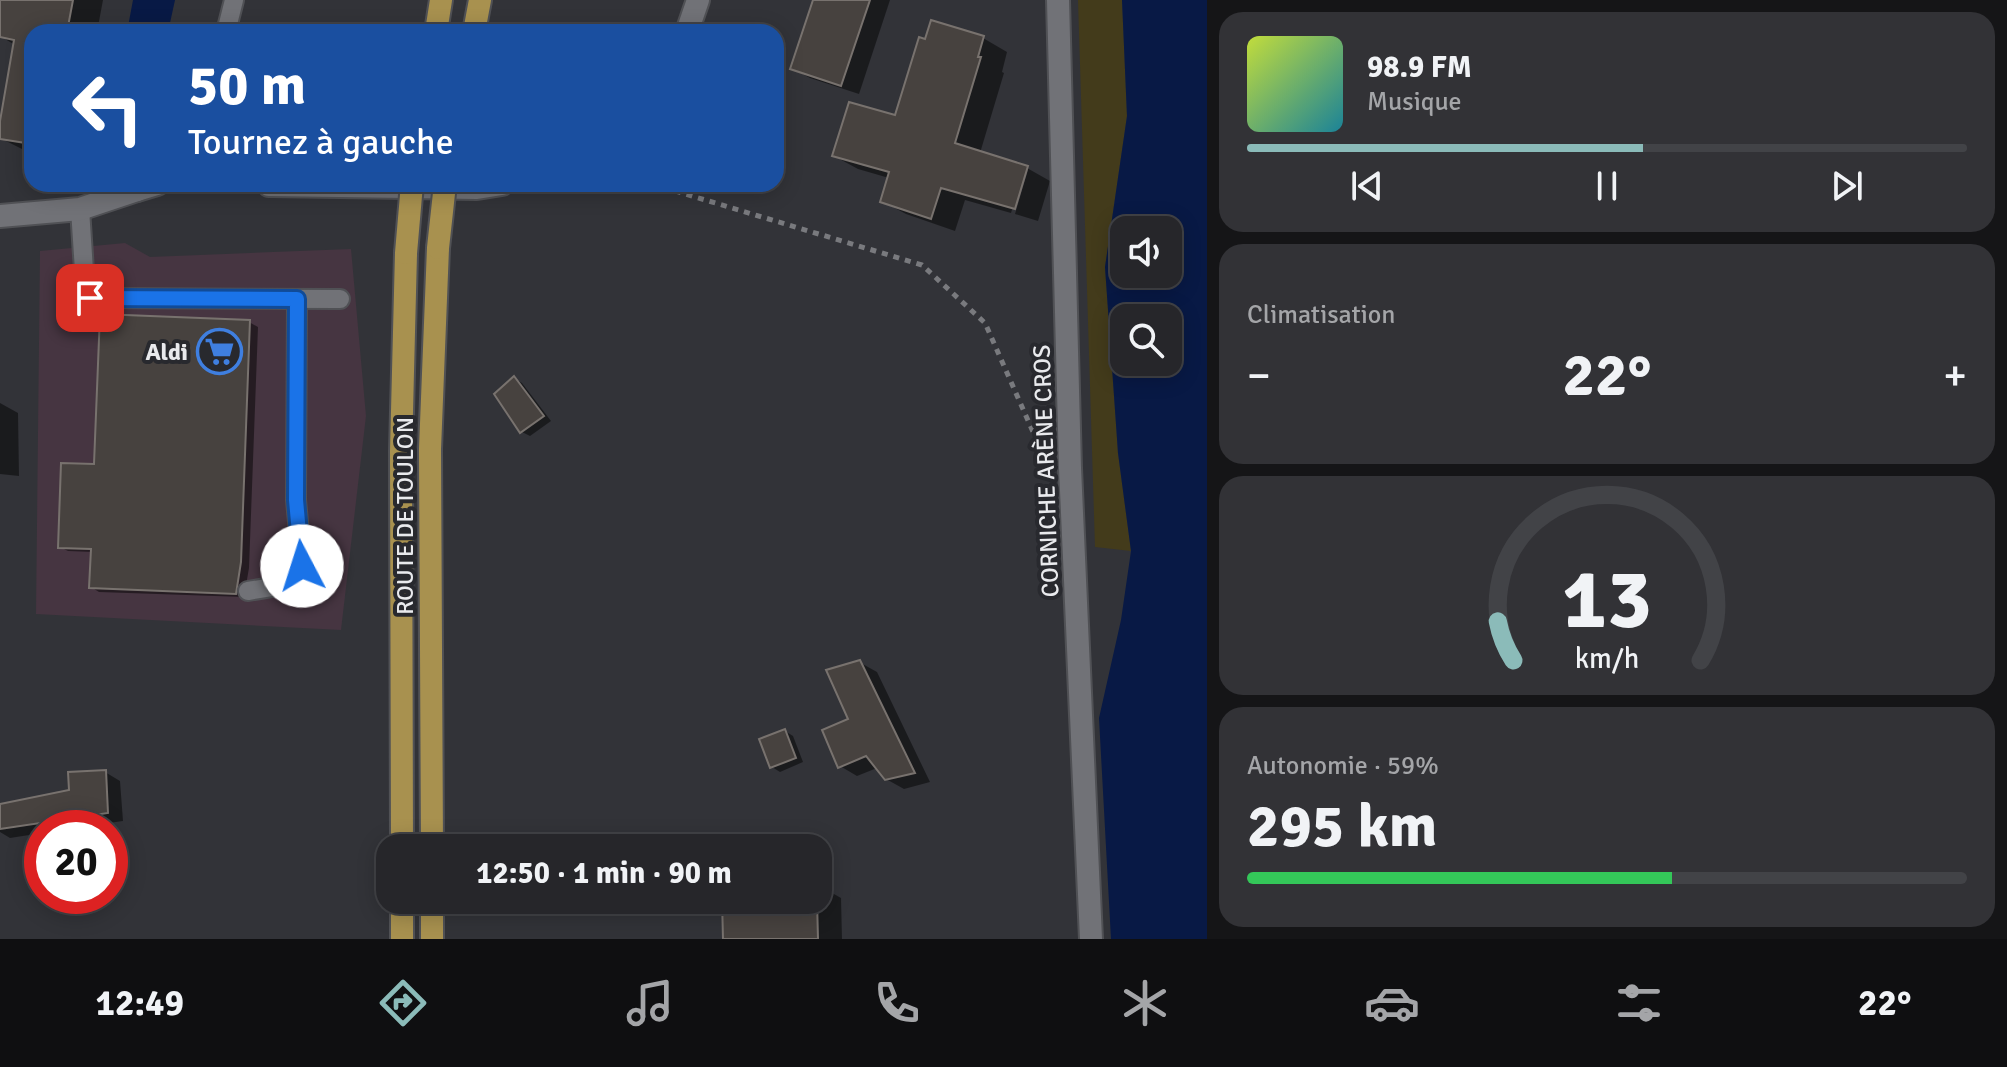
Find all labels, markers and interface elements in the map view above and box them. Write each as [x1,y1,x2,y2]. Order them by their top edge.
text: 98.9 FM [1367,49,1472,86]
text: 50 m [188,51,306,120]
icon: left [56,56,160,160]
text: Musique [1367,86,1462,118]
text: Tournez à gauche [188,120,454,165]
icon: previous [1345,164,1389,208]
icon: pause [1585,164,1629,208]
icon: next [1825,164,1869,208]
map controls [1110,216,1182,376]
button: sound [1110,216,1182,288]
pin [56,264,124,332]
icon: arrive [68,276,112,320]
text: Climatisation [1247,299,1396,331]
button: search [1110,304,1182,376]
supermarket icon: Aldi [195,328,243,376]
place label: Aldi [145,337,188,367]
text: 22° [1563,339,1651,413]
street label: CORNICHE ARÈNE CROS [1027,344,1065,598]
text: − [1247,349,1271,403]
text: + [1943,349,1967,403]
street label: ROUTE DE TOULON [390,417,420,615]
position arrow [260,524,344,608]
text: 13 [1562,549,1652,651]
text: km/h [1575,642,1639,677]
text: Autonomie · 59% [1247,750,1439,782]
text: 295 km [1247,790,1437,864]
speed limit sign: 20 [24,810,128,914]
text: 12:50 · 1 min · 90 m [476,855,732,892]
icon: directions [375,975,431,1031]
icon: music [622,975,678,1031]
icon: phone [869,975,925,1031]
icon: climate [1117,975,1173,1031]
icon: car [1364,975,1420,1031]
icon: filters [1611,975,1667,1031]
text: 12:49 [96,981,184,1026]
text: 22° [1858,981,1911,1026]

